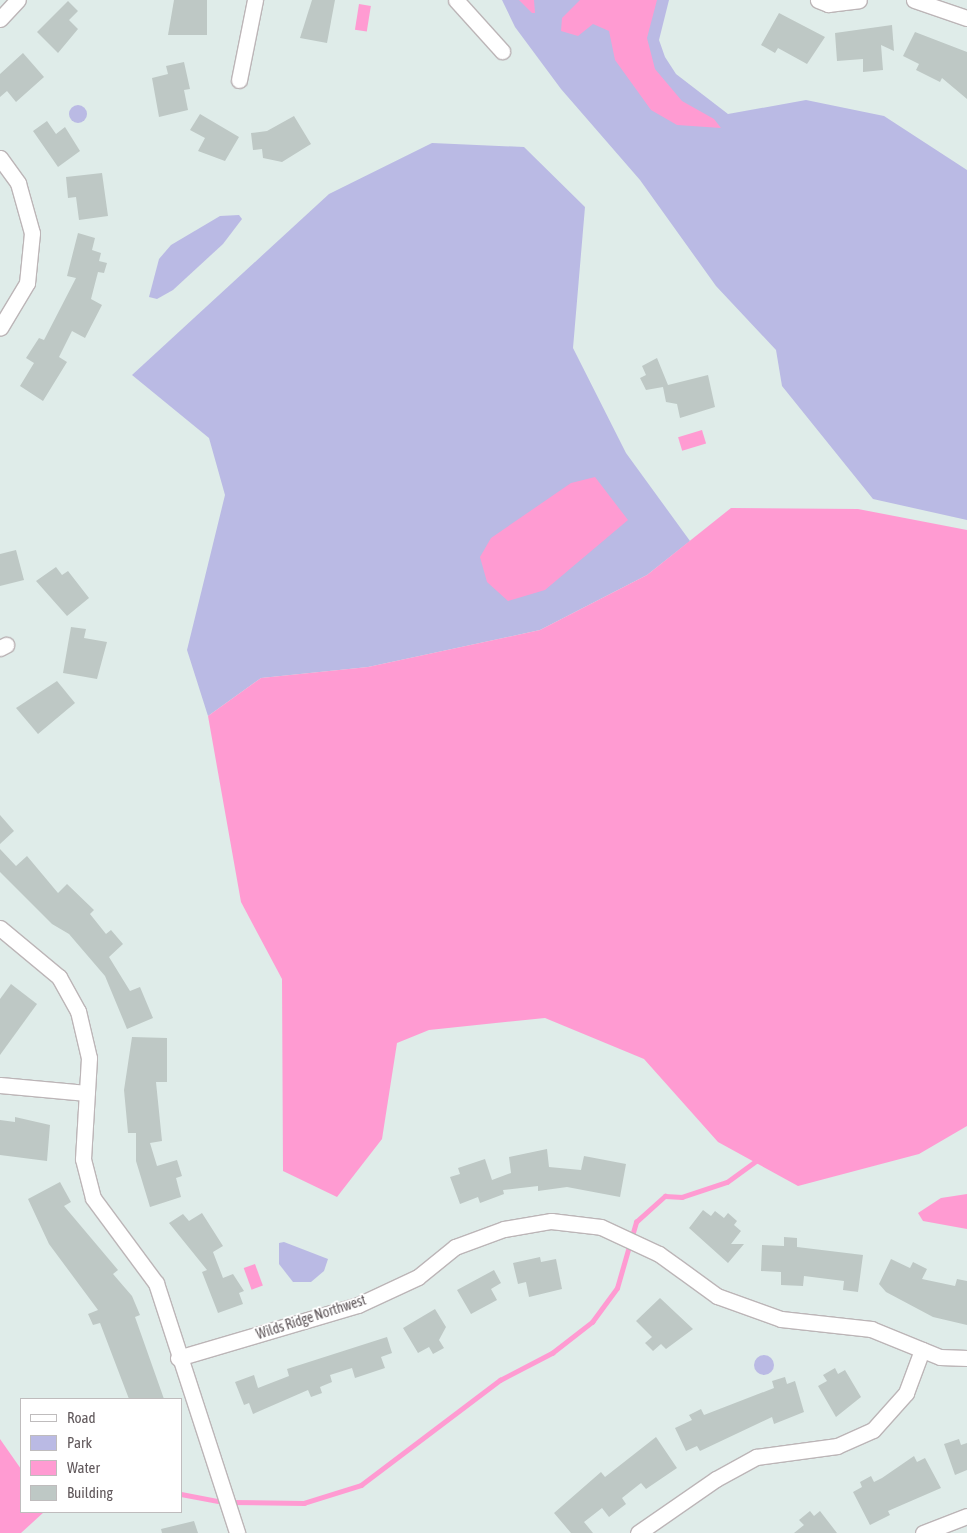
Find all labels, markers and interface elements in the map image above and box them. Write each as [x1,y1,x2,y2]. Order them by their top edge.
street label: Wilds Ridge Northwest [254,1291,368,1343]
legend [20,1398,182,1513]
text: Road [67,1409,96,1426]
text: Park [67,1434,92,1451]
text: Water [67,1459,100,1476]
text: Building [67,1484,113,1501]

